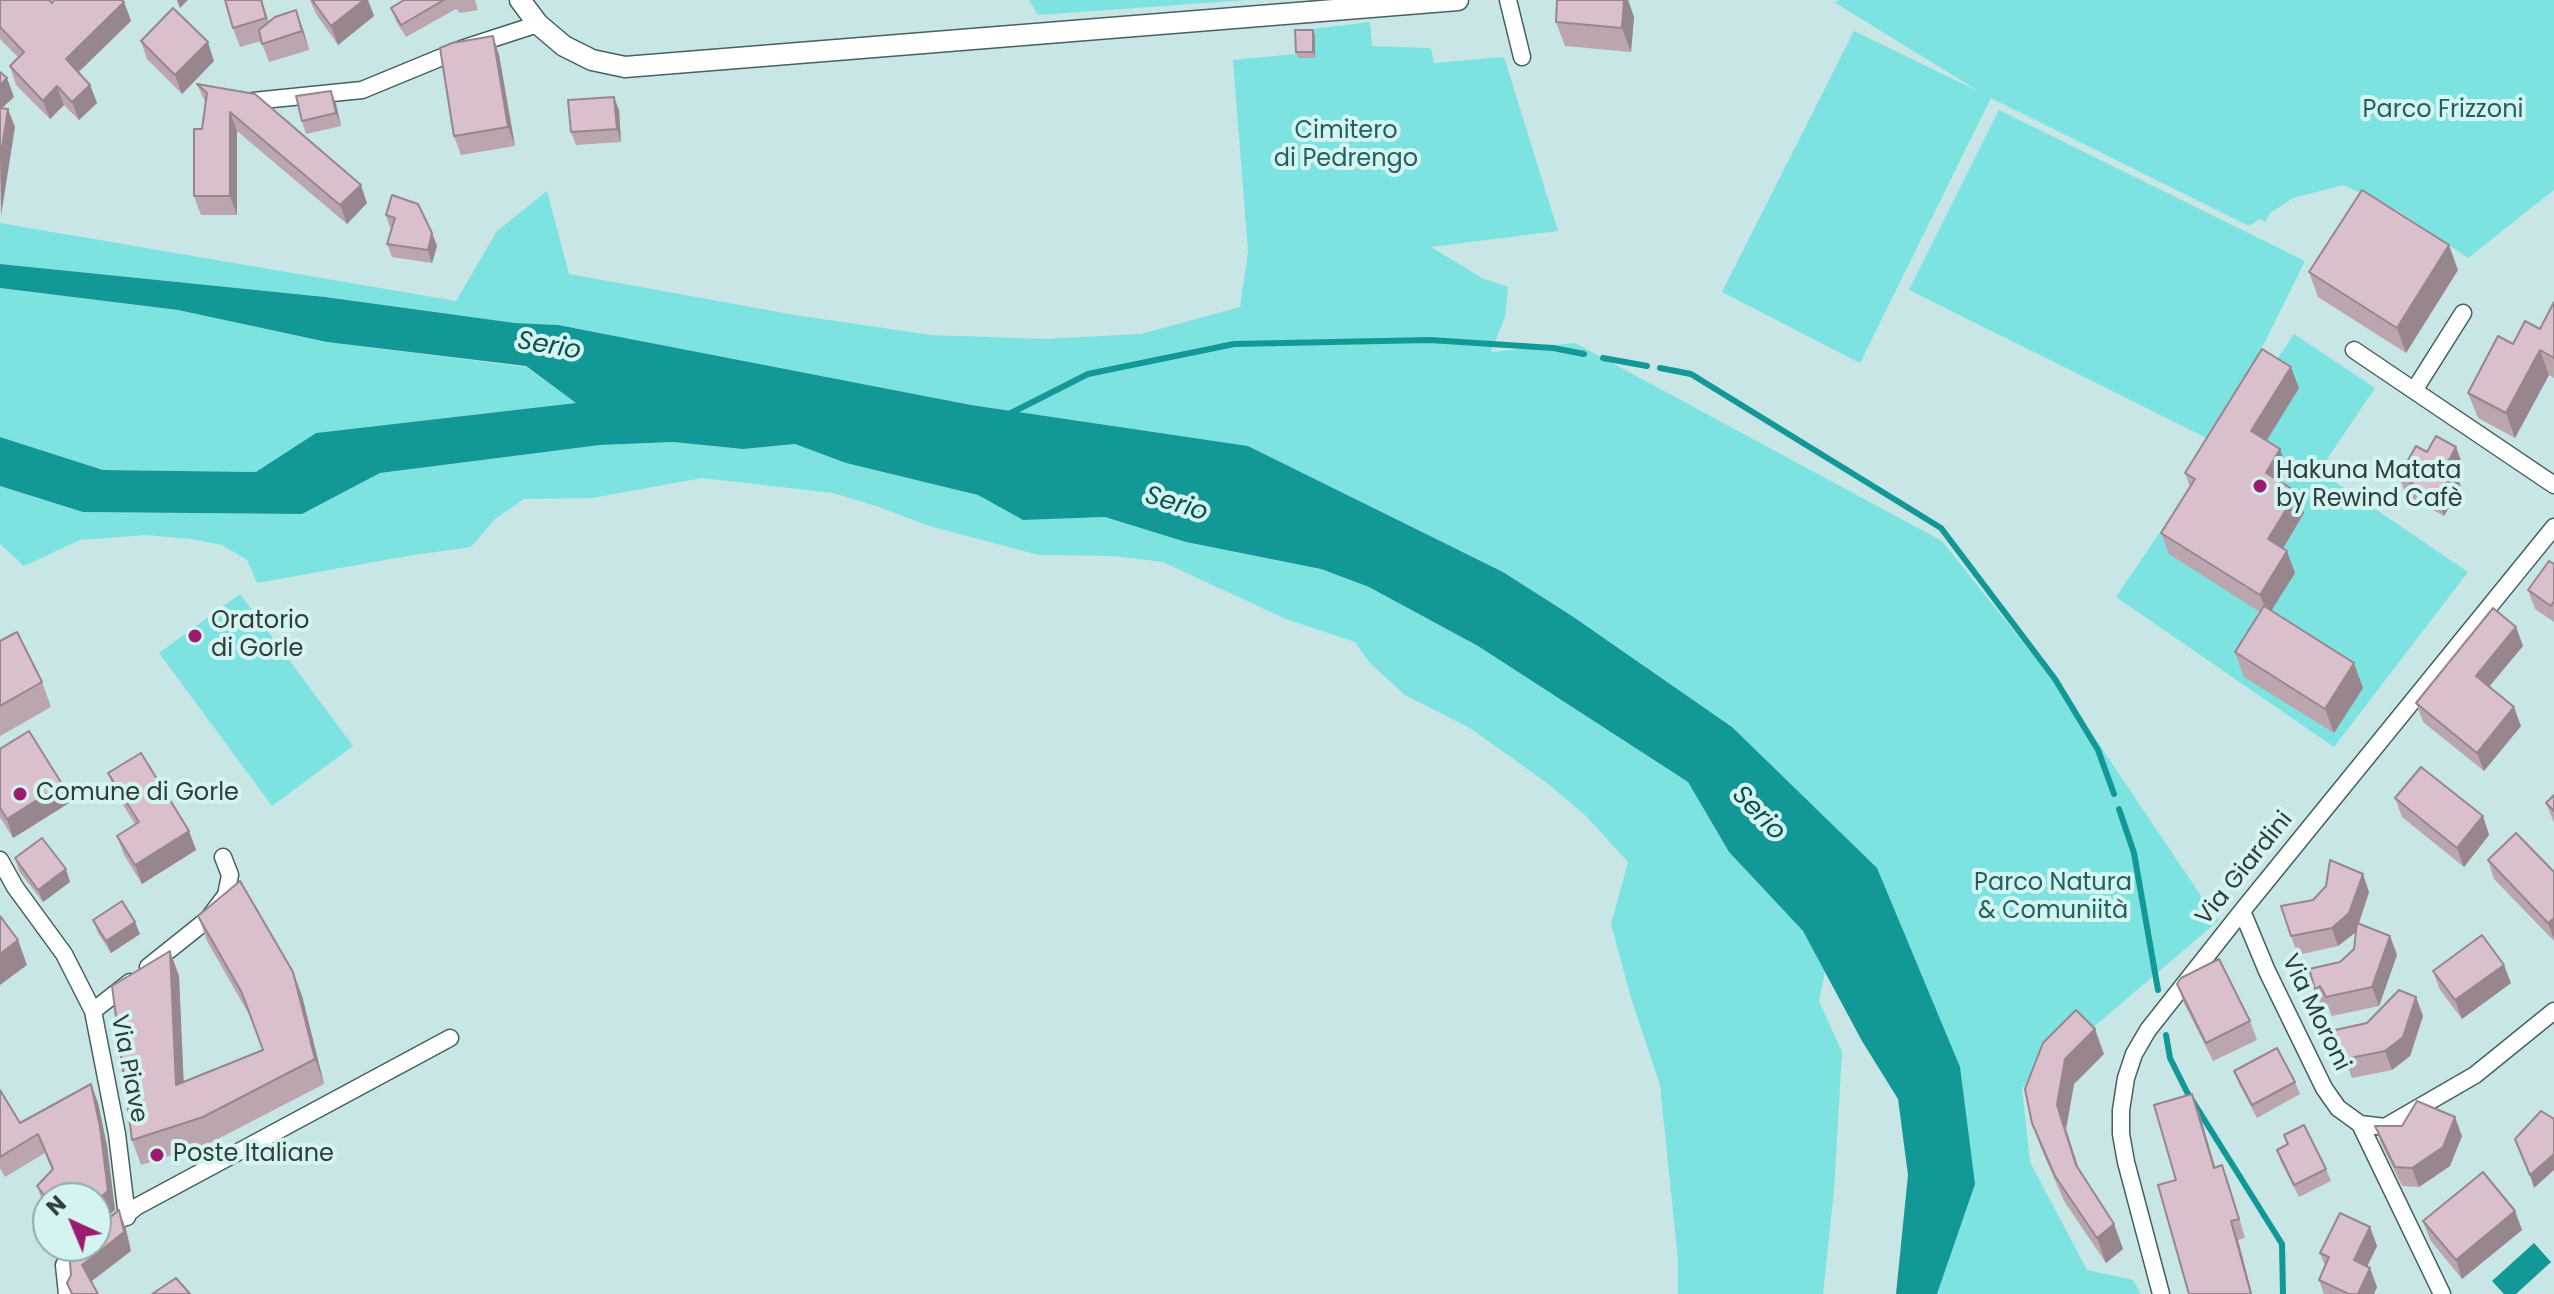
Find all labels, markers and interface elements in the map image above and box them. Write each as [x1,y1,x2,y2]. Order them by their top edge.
park label: Parco Frizzoni [2363,97,2523,125]
park label: Cimitero di Pedrengo [1274,118,1418,174]
water label: Serio [515,326,583,368]
place label: Hakuna Matata by Rewind Cafè [2276,458,2463,514]
marker: Hakuna Matata by Rewind Cafè [2251,477,2269,495]
water label: Serio [1141,481,1211,529]
place label: Oratorio di Gorle [211,608,309,664]
marker: Oratorio di Gorle [186,627,204,645]
place label: Comune di Gorle [36,780,239,808]
water label: Serio [1725,780,1791,848]
marker: Comune di Gorle [11,785,29,803]
street label: Via Giardini [2190,806,2300,932]
park label: Parco Natura & Comuniità [1974,870,2132,926]
street label: Via Moroni [2274,950,2356,1076]
street label: Via Piave [103,1013,153,1125]
place label: Poste Italiane [173,1141,334,1169]
marker: Poste Italiane [148,1146,166,1164]
north arrow [32,1182,112,1262]
text: N [40,1189,73,1223]

